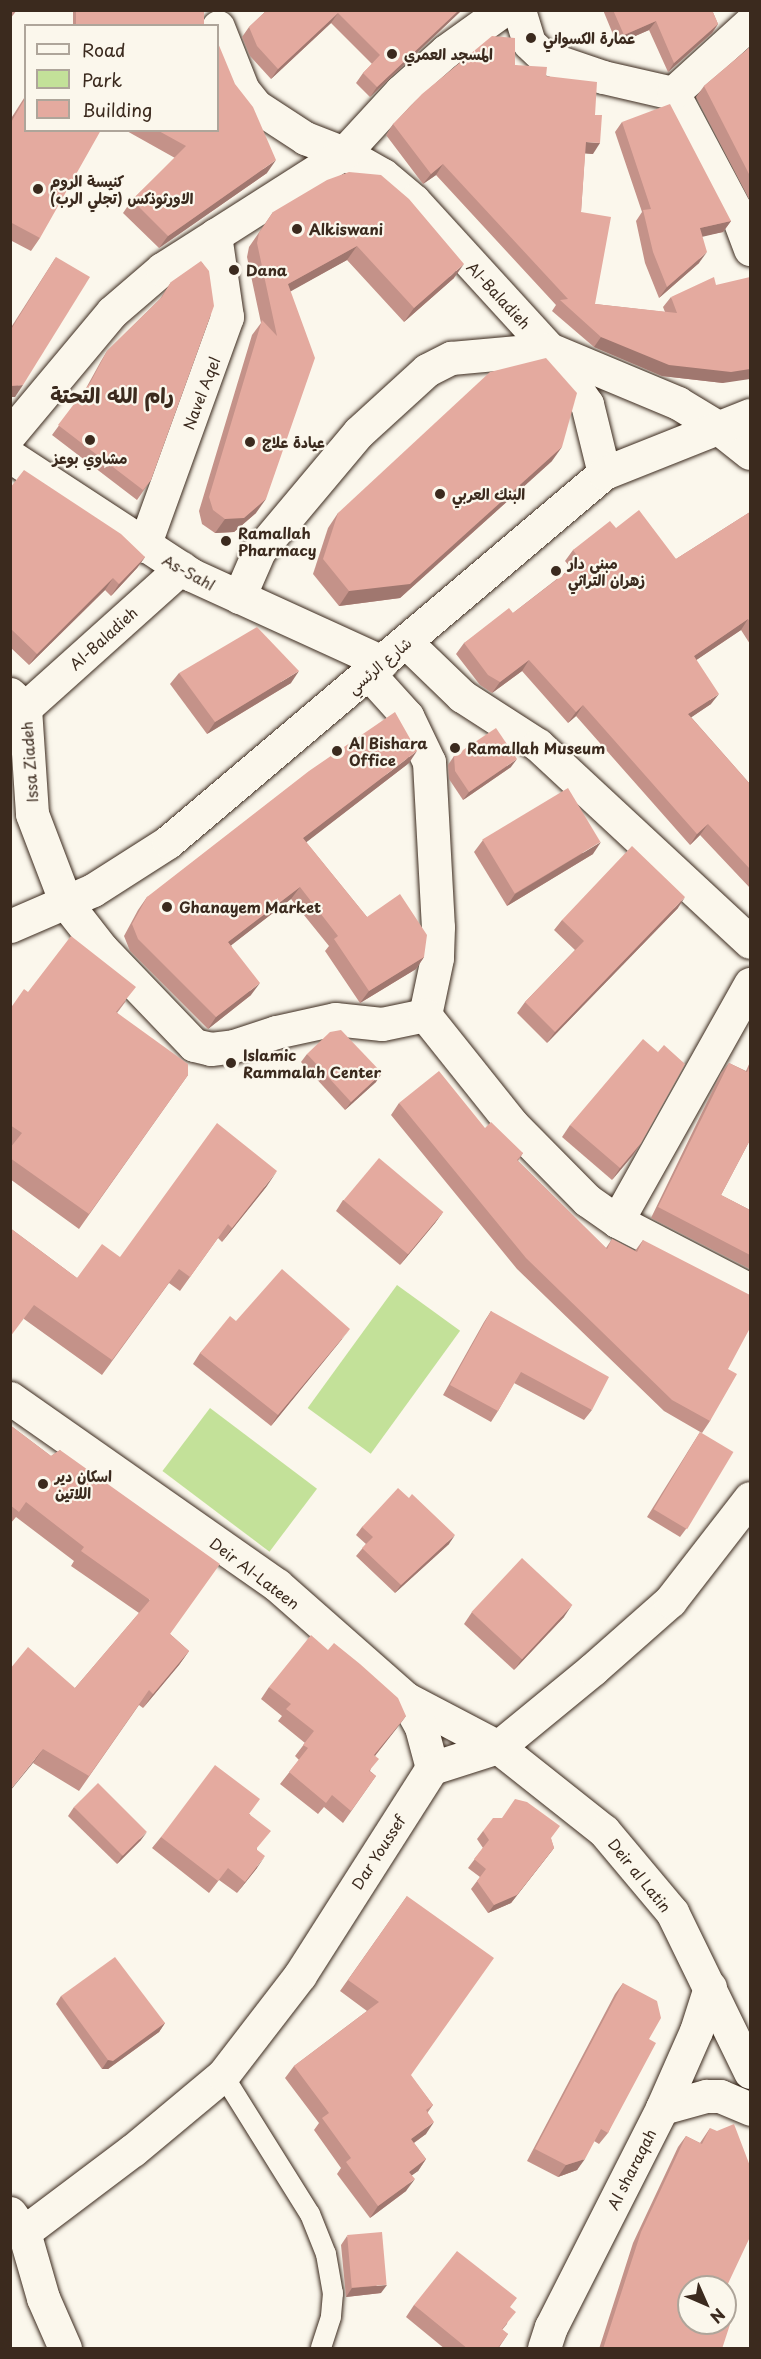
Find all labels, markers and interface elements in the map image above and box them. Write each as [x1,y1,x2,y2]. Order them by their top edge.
legend [24,24,219,132]
place label: عمارة الكسواني [543,29,636,47]
marker: عمارة الكسواني [524,31,538,45]
text: Road [82,36,126,63]
place label: المسجد العمري [404,45,493,63]
marker: المسجد العمري [385,47,399,61]
text: Park [82,66,122,93]
text: Building [82,96,152,123]
place label: كنيسة الروم الاورثوذكس (تجلي الرب) [50,171,193,206]
marker: كنيسة الروم الاورثوذكس (تجلي الرب) [31,182,45,196]
place label: Alkiswani [309,220,383,238]
marker: Alkiswani [290,222,304,236]
street label: Al-Baladieh [463,258,535,332]
place label: Dana [246,261,287,279]
marker: Dana [227,263,241,277]
street label: Navel Aqel [179,353,223,433]
district label: رام الله التحتة [50,381,174,407]
marker: مشاوي بوعز [83,433,97,447]
place label: عيادة علاج [262,433,325,451]
marker: عيادة علاج [243,435,257,449]
place label: مشاوي بوعز [52,449,128,467]
place label: البنك العربي [452,485,525,503]
marker: البنك العربي [433,487,447,501]
place label: Ramallah Pharmacy [238,523,317,558]
marker: Ramallah Pharmacy [219,534,233,548]
street label: As-Sahl [160,550,218,594]
place label: مبنى دار زهران التراثي [568,553,645,588]
marker: مبنى دار زهران التراثي [549,564,563,578]
street label: Al-Baladieh [65,603,141,673]
street label: شارع الرئسي [343,633,415,697]
street label: Issa Ziadeh [17,721,41,803]
place label: Al Bishara Office [349,733,429,768]
place label: Ramallah Museum [467,739,606,757]
marker: Ramallah Museum [448,741,462,755]
marker: Al Bishara Office [330,744,344,758]
place label: Ghanayem Market [179,898,322,916]
marker: Ghanayem Market [160,900,174,914]
place label: Islamic Rammalah Center [243,1045,382,1080]
marker: Islamic Rammalah Center [224,1056,238,1070]
place label: اسكان دير اللاتين [55,1466,112,1501]
marker: اسكان دير اللاتين [36,1477,50,1491]
street label: Deir Al-Lateen [207,1534,303,1612]
street label: Dar Youssef [347,1811,409,1893]
street label: Deir al Latin [604,1834,676,1916]
street label: Al sharaqah [603,2125,659,2213]
north arrow [677,2275,737,2335]
text: N [705,2303,731,2329]

